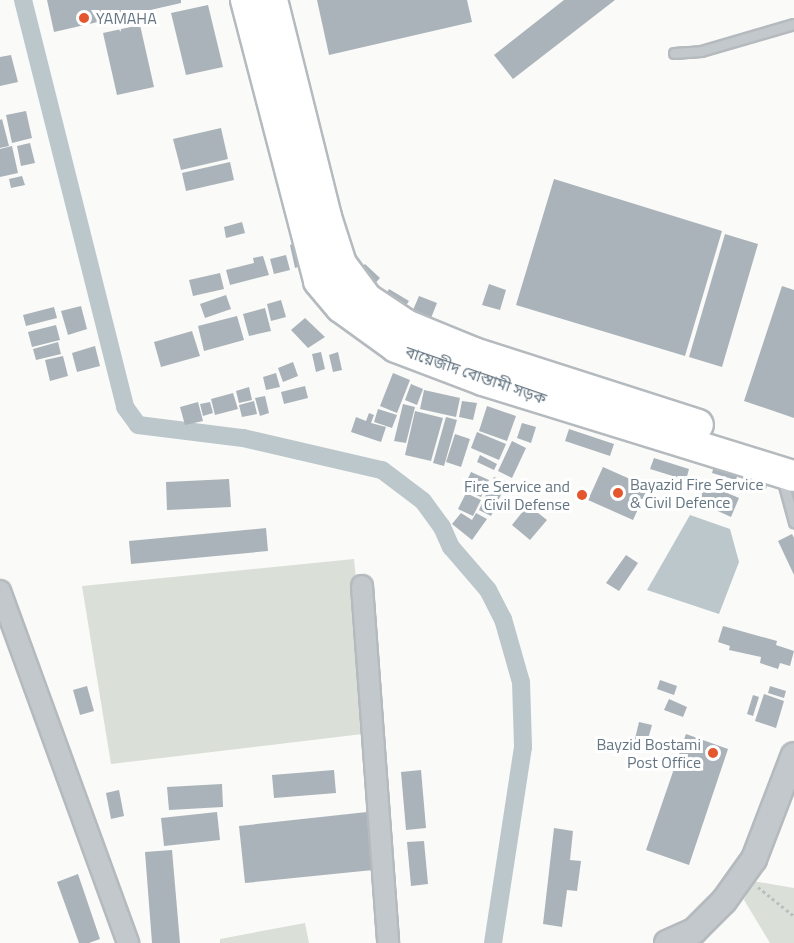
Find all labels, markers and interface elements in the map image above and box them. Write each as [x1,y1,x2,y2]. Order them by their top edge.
place label: YAMAHA [96,8,157,28]
marker: YAMAHA [77,11,91,25]
street label: বায়েজীদ বোস্তামী সড়ক [403,342,549,408]
place label: Bayazid Fire Service & Civil Defence [630,474,764,512]
place label: Fire Service and Civil Defense [464,476,570,514]
marker: Bayazid Fire Service & Civil Defence [611,486,625,500]
marker: Fire Service and Civil Defense [575,488,589,502]
place label: Bayzid Bostami Post Office [596,734,701,772]
marker: Bayzid Bostami Post Office [706,746,720,760]

